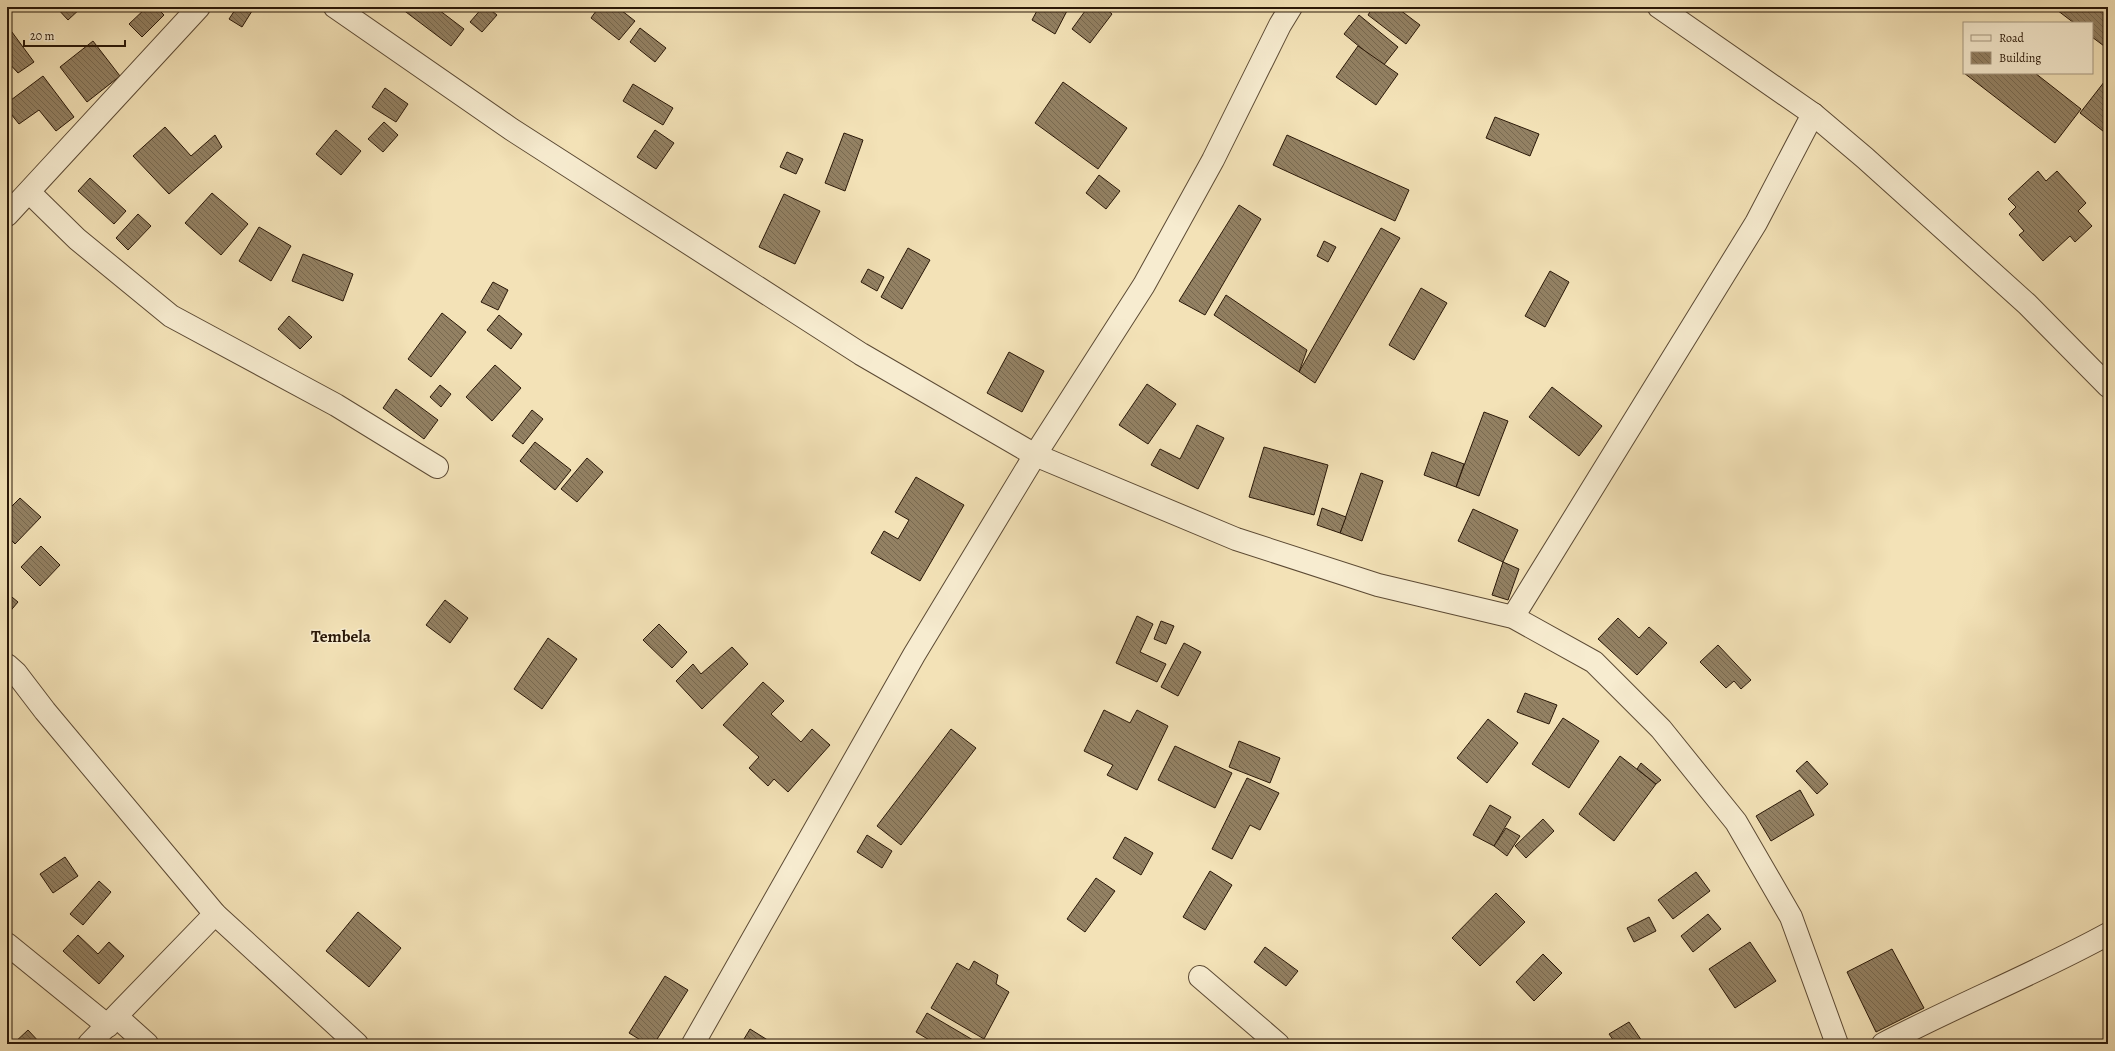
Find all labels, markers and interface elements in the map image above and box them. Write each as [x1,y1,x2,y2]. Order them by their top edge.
scale bar [24,22,125,48]
legend [1963,22,2093,74]
text: 20 m [30,28,54,44]
text: Road [1999,30,2025,46]
text: Building [1999,50,2041,66]
district label: Tembela [311,625,372,648]

